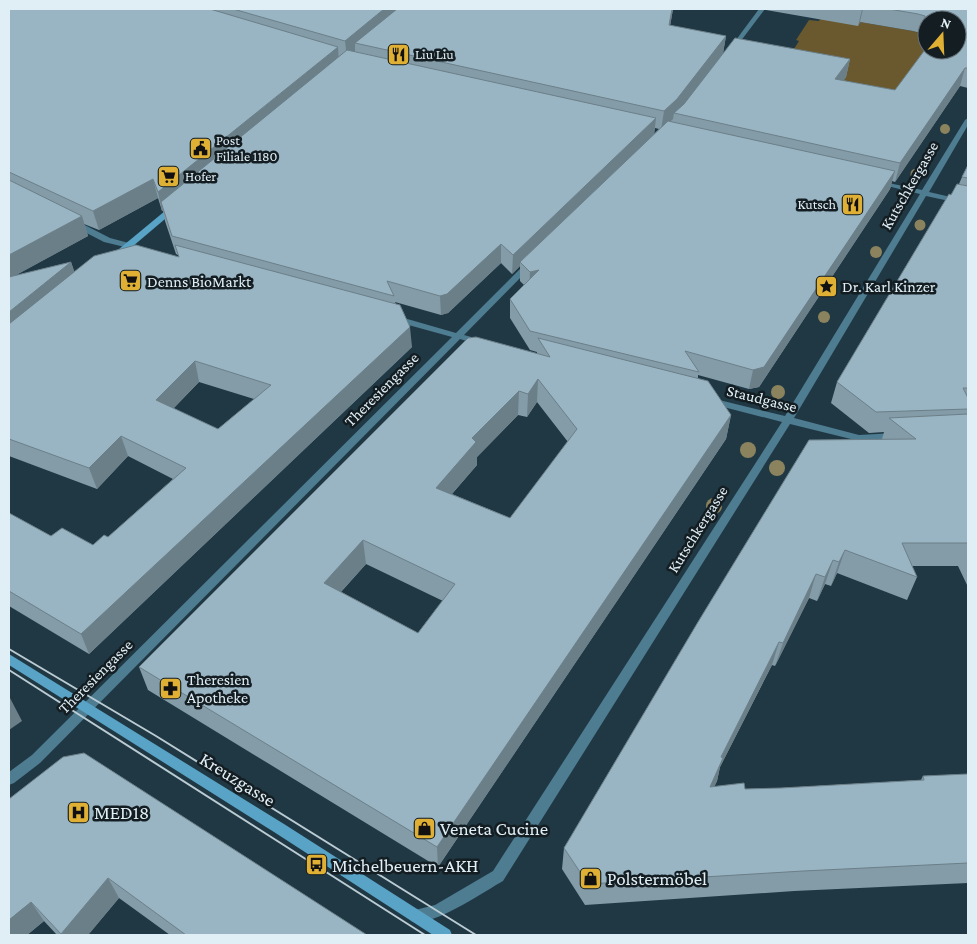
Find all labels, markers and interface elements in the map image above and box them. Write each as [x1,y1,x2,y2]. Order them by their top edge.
north arrow [917,10,967,60]
text: N [939,14,954,32]
restaurant icon: Liu Liu [387,42,411,66]
place label: Liu Liu [415,46,454,62]
place label: Post Filiale 1180 [216,132,278,164]
public building icon: Post Filiale 1180 [188,136,212,160]
street label: Kutschkergasse [877,138,942,233]
supermarket icon: Hofer [157,164,181,188]
place label: Hofer [185,168,216,184]
restaurant icon: Kutsch [840,192,864,216]
place label: Kutsch [798,196,836,212]
supermarket icon: Denns BioMarkt [119,269,143,293]
place label: Denns BioMarkt [147,273,252,290]
place icon: Dr. Karl Kinzer [814,274,838,298]
place label: Dr. Karl Kinzer [842,278,936,295]
street label: Theresiengasse [341,349,423,431]
street label: Staudgasse [725,382,799,416]
street label: Kutschkergasse [664,483,732,576]
street label: Theresiengasse [55,636,137,718]
place label: Theresien Apotheke [187,671,250,707]
pharmacy icon: Theresien Apotheke [159,676,183,700]
street label: Kreuzgasse [196,748,279,811]
hospital icon: MED18 [66,800,90,824]
place label: MED18 [94,802,149,823]
shop icon: Veneta Cucine [412,816,436,840]
place label: Veneta Cucine [440,818,548,839]
bus stop icon: Michelbeuern-AKH [304,853,328,877]
place label: Michelbeuern-AKH [332,855,479,876]
shop icon: Polstermöbel [579,866,603,890]
place label: Polstermöbel [607,868,707,889]

